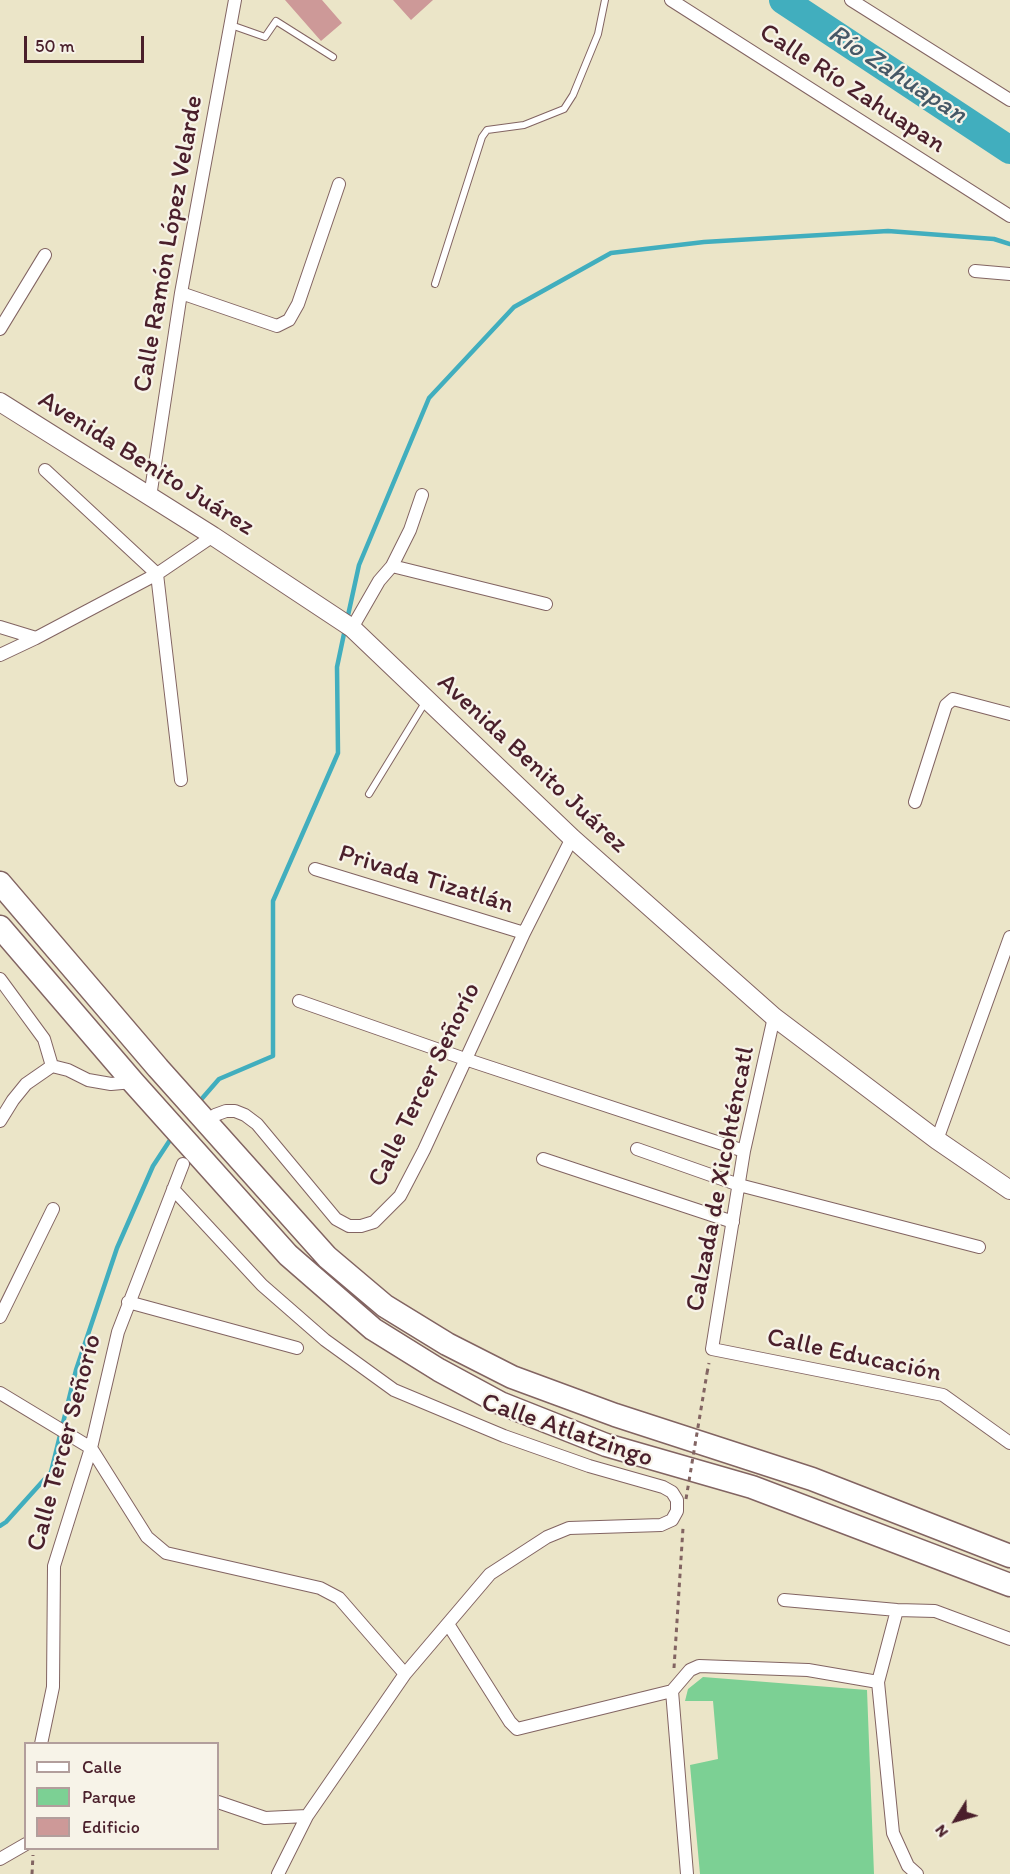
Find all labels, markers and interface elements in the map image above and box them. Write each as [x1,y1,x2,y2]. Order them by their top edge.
street label: Calle Río Zahuapan [753,17,951,161]
water label: Río Zahuapan [822,18,972,132]
scale bar [27,24,147,62]
text: 50 m [35,35,75,57]
street label: Calle Ramón López Velarde [128,93,210,395]
street label: Avenida Benito Juárez [32,385,260,543]
street label: Avenida Benito Juárez [430,668,634,860]
street label: Privada Tizatlán [335,839,517,921]
street label: Calle Tercer Señorío [362,978,488,1192]
street label: Calzada de Xicohténcatl [680,1044,762,1314]
street label: Calle Educación [764,1322,944,1390]
street label: Calle Tercer Señorío [21,1331,109,1555]
street label: Calle Atlatzingo [477,1387,657,1475]
legend [24,1742,219,1850]
text: Calle [82,1756,122,1778]
text: Parque [82,1786,136,1808]
north arrow [926,1790,986,1850]
text: Edificio [82,1816,140,1838]
text: N [930,1821,952,1841]

